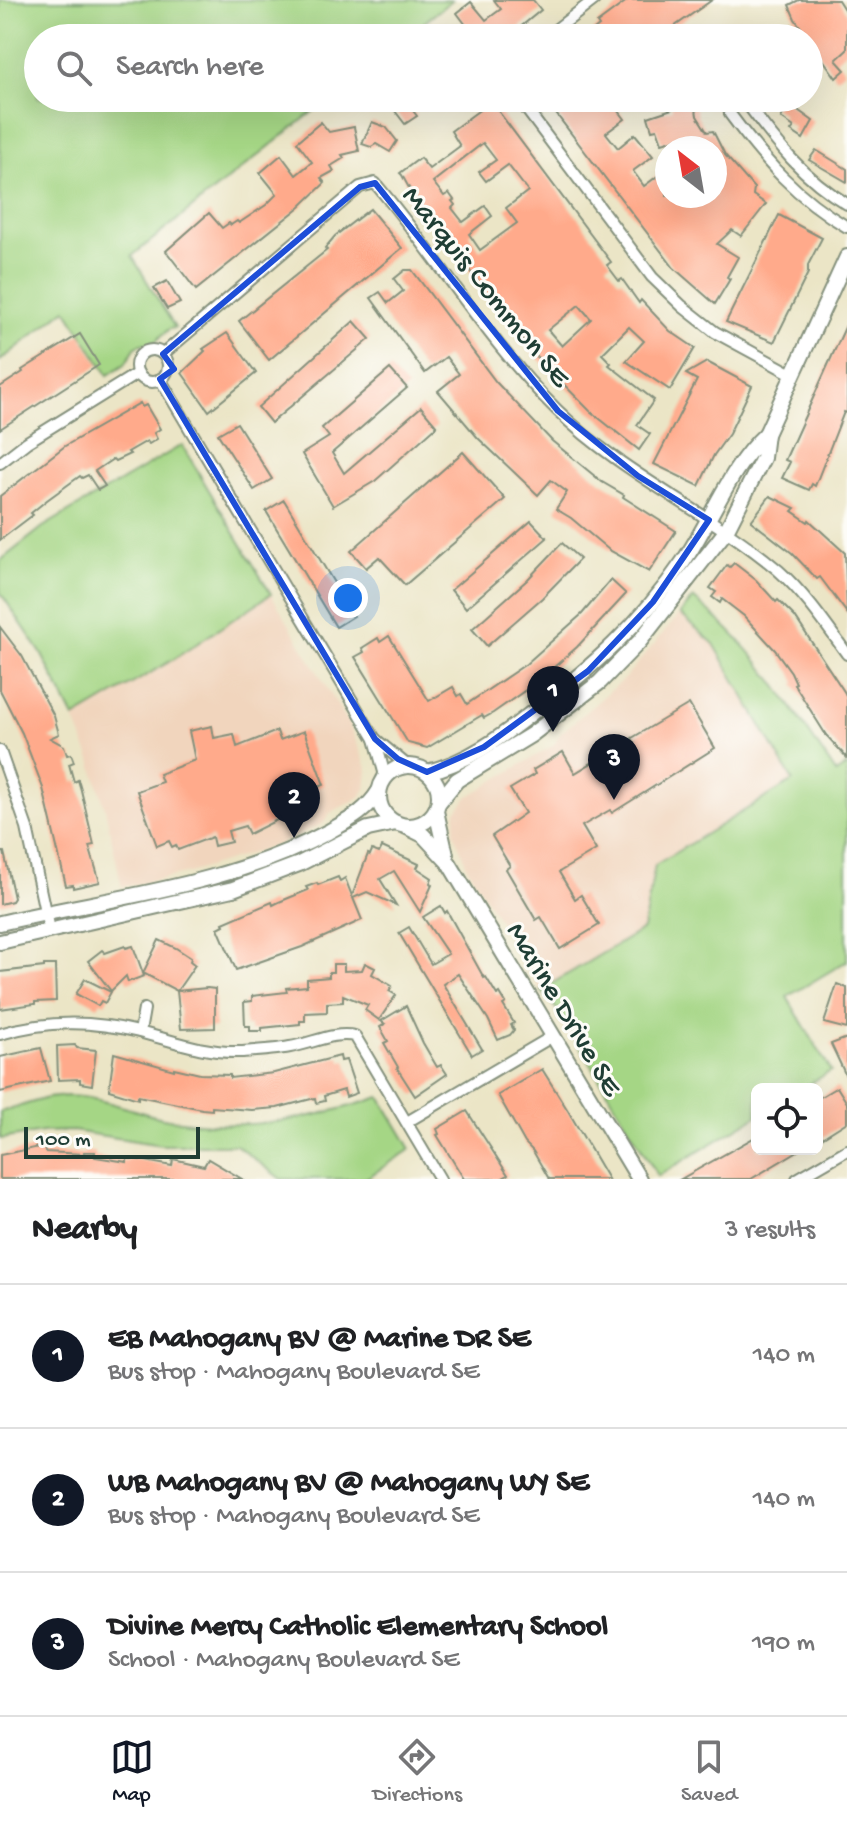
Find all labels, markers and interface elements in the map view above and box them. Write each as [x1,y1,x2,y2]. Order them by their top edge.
search box [24,24,823,112]
icon: search [52,46,96,90]
text: Search here [116,51,264,86]
north arrow [655,136,727,208]
street label: Marquis Common SE [393,180,577,397]
your location [328,578,368,618]
pin: 1 [527,666,579,732]
pin: 3 [588,734,640,800]
pin: 2 [268,772,320,838]
street label: Marine Drive SE [497,917,628,1105]
map controls [751,1083,823,1155]
button: locate [751,1083,823,1155]
scale bar [24,1123,200,1159]
text: 100 m [36,1128,91,1154]
text: Nearby [32,1211,137,1251]
text: 3 results [725,1216,815,1247]
text: EB Mahogany BV @ Marine DR SE [108,1323,530,1358]
text: 1 [53,1341,63,1372]
text: 140 m [753,1341,815,1372]
text: Bus stop · Mahogany Boulevard SE [108,1358,480,1389]
text: WB Mahogany BV @ Mahogany WY SE [108,1467,589,1502]
text: 2 [52,1485,64,1516]
text: 140 m [753,1485,815,1516]
text: Bus stop · Mahogany Boulevard SE [108,1502,480,1533]
text: Divine Mercy Catholic Elementary School [108,1611,608,1646]
text: 3 [51,1629,65,1660]
text: 190 m [752,1629,815,1660]
text: School · Mahogany Boulevard SE [108,1646,459,1677]
tab: Map [110,1735,154,1809]
tab: Directions [373,1735,462,1809]
tab: Saved [681,1735,737,1809]

